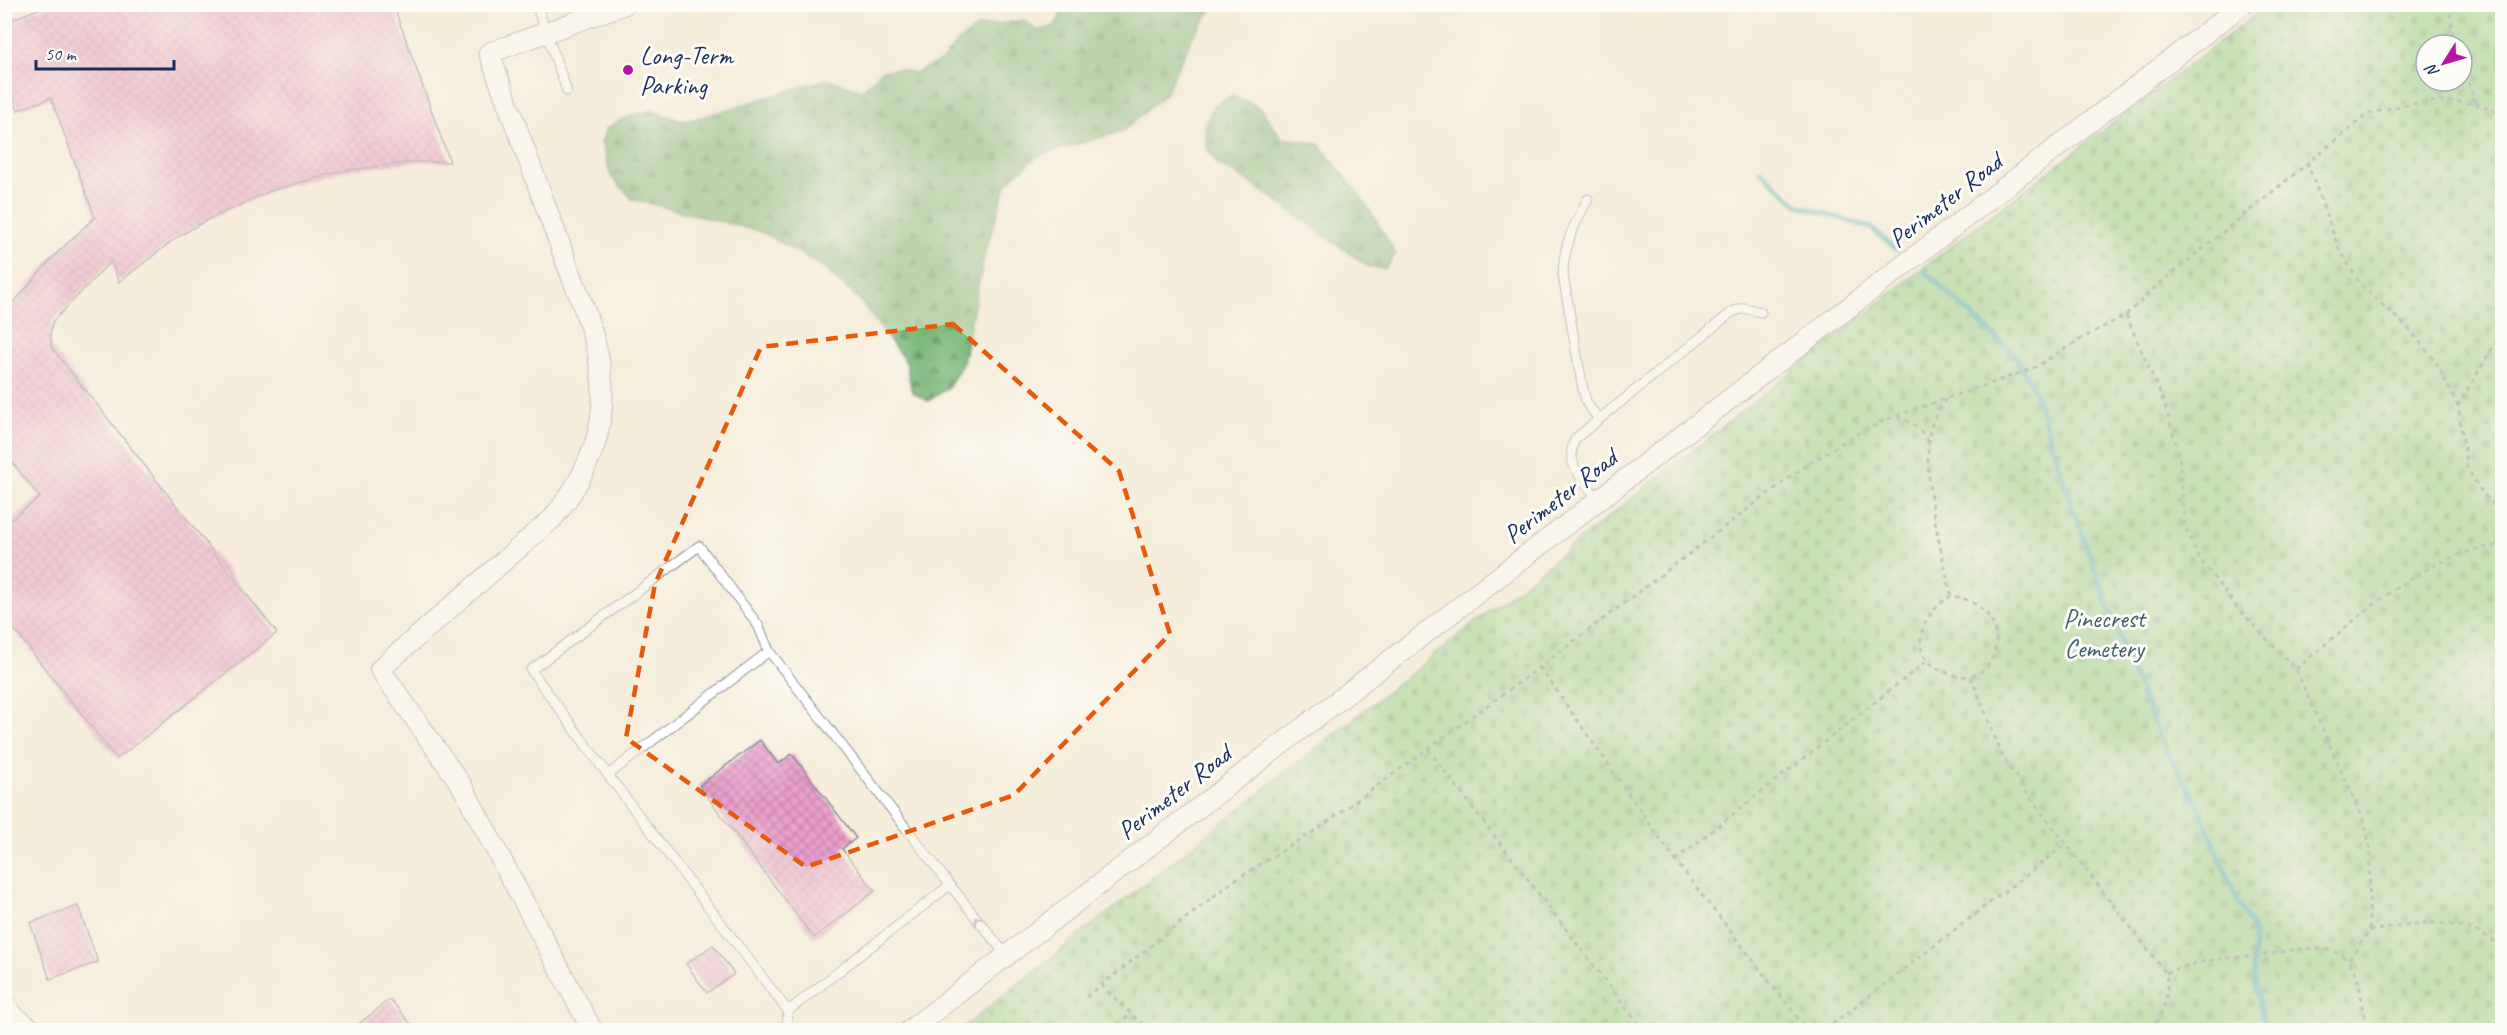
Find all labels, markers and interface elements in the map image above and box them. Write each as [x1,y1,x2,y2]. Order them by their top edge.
scale bar [36,33,174,71]
north arrow [2414,33,2474,93]
place label: Long-Term Parking [640,39,735,102]
text: 50 m [45,43,78,65]
text: N [2420,59,2444,81]
marker: Long-Term Parking [621,63,635,77]
street label: Perimeter Road [1882,143,2012,255]
street label: Perimeter Road [1497,439,1627,551]
park label: Pinecrest Cemetery [2063,602,2147,665]
street label: Perimeter Road [1111,735,1241,847]
one-way arrow [975,916,986,927]

